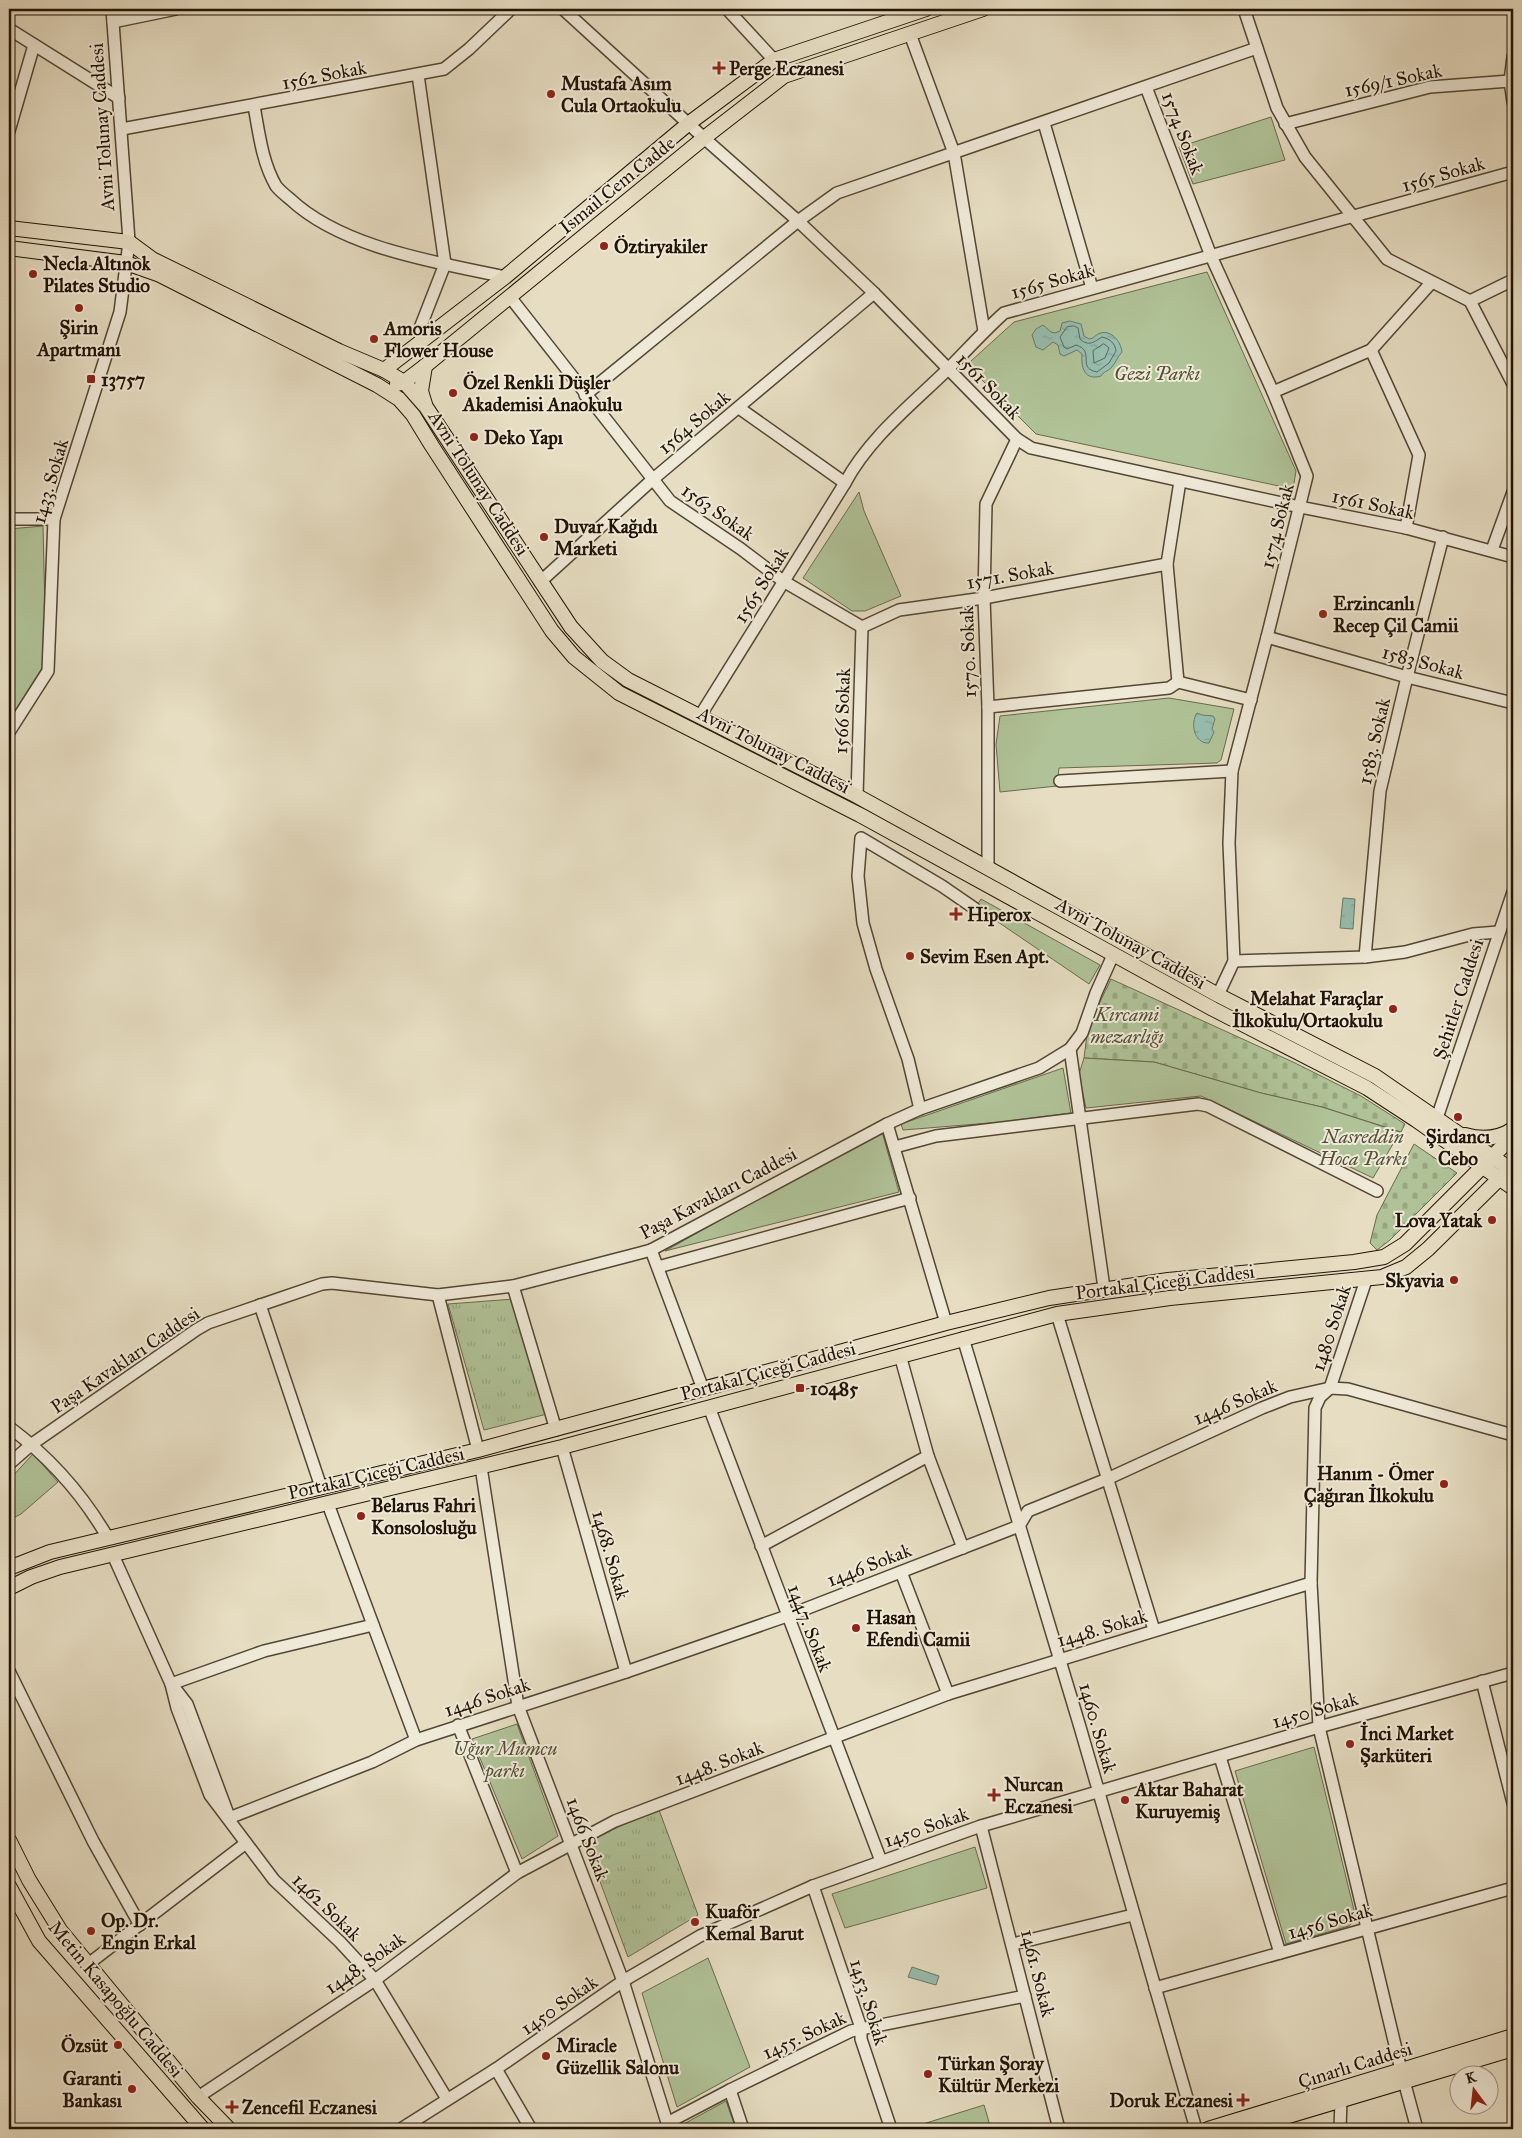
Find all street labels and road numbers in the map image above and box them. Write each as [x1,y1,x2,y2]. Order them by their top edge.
street label: Avni Tolunay Caddesi [85,42,119,213]
street label: 1562 Sokak [280,56,368,94]
street label: 1569/1 Sokak [1342,58,1444,102]
street label: 1574 Sokak [1157,88,1209,178]
street label: Ismail Cem Cadde [554,131,680,239]
street label: 1565 Sokak [1399,151,1487,197]
street label: 1565 Sokak [1008,258,1096,304]
street label: 1561 Sokak [952,348,1026,424]
street label: 1564 Sokak [653,385,735,459]
street label: Avni Tolunay Caddesi [423,405,534,560]
street label: 1433. Sokak [27,436,73,526]
street label: 1563 Sokak [677,479,759,546]
street label: 1574 Sokak [1255,481,1299,571]
street label: 1561 Sokak [1330,484,1416,524]
street label: 1565 Sokak [729,543,793,627]
street label: 1571. Sokak [965,556,1056,594]
street label: 1570. Sokak [955,606,981,698]
street label: 1583 Sokak [1379,640,1467,684]
street label: 1566 Sokak [829,667,855,754]
street label: 1583. Sokak [1353,695,1395,787]
street label: Avni Tolunay Caddesi [693,701,854,798]
street label: Avni Tolunay Caddesi [1051,892,1210,994]
street label: Şehitler Caddesi [1428,936,1488,1062]
street label: Paşa Kavakları Caddesi [636,1142,800,1244]
street label: Portakal Çiceği Caddesi [1074,1260,1256,1305]
street label: 1480 Sokak [1306,1282,1356,1374]
street label: Paşa Kavakları Caddesi [46,1302,204,1418]
street label: Portakal Çiceği Caddesi [678,1337,858,1406]
street label: 1446 Sokak [1190,1374,1280,1430]
street label: Portakal Çiceği Caddesi [286,1442,467,1505]
street label: 1468. Sokak [587,1508,635,1603]
street label: 1446 Sokak [823,1538,915,1592]
street label: 1447. Sokak [783,1581,837,1675]
street label: 1448. Sokak [1054,1604,1150,1652]
street label: 1446 Sokak [441,1672,533,1722]
street label: 1460. Sokak [1074,1680,1122,1776]
street label: 1450 Sokak [1269,1687,1361,1733]
street label: 1448. Sokak [671,1736,767,1790]
street label: 1466 Sokak [562,1794,615,1884]
street label: 1450 Sokak [881,1802,972,1852]
street label: 1462 Sokak [288,1868,367,1946]
street label: 1456 Sokak [1285,1898,1375,1944]
street label: Metin Kasapoğlu Caddesi [43,1916,188,2083]
street label: 1448. Sokak [320,1927,410,1999]
street label: 1461. Sokak [1016,1927,1060,2019]
street label: 1453. Sokak [845,1956,893,2048]
street label: 1450 Sokak [516,1970,602,2040]
street label: 1455. Sokak [759,2006,850,2064]
street label: Çınarlı Caddesi [1295,2037,1415,2093]

